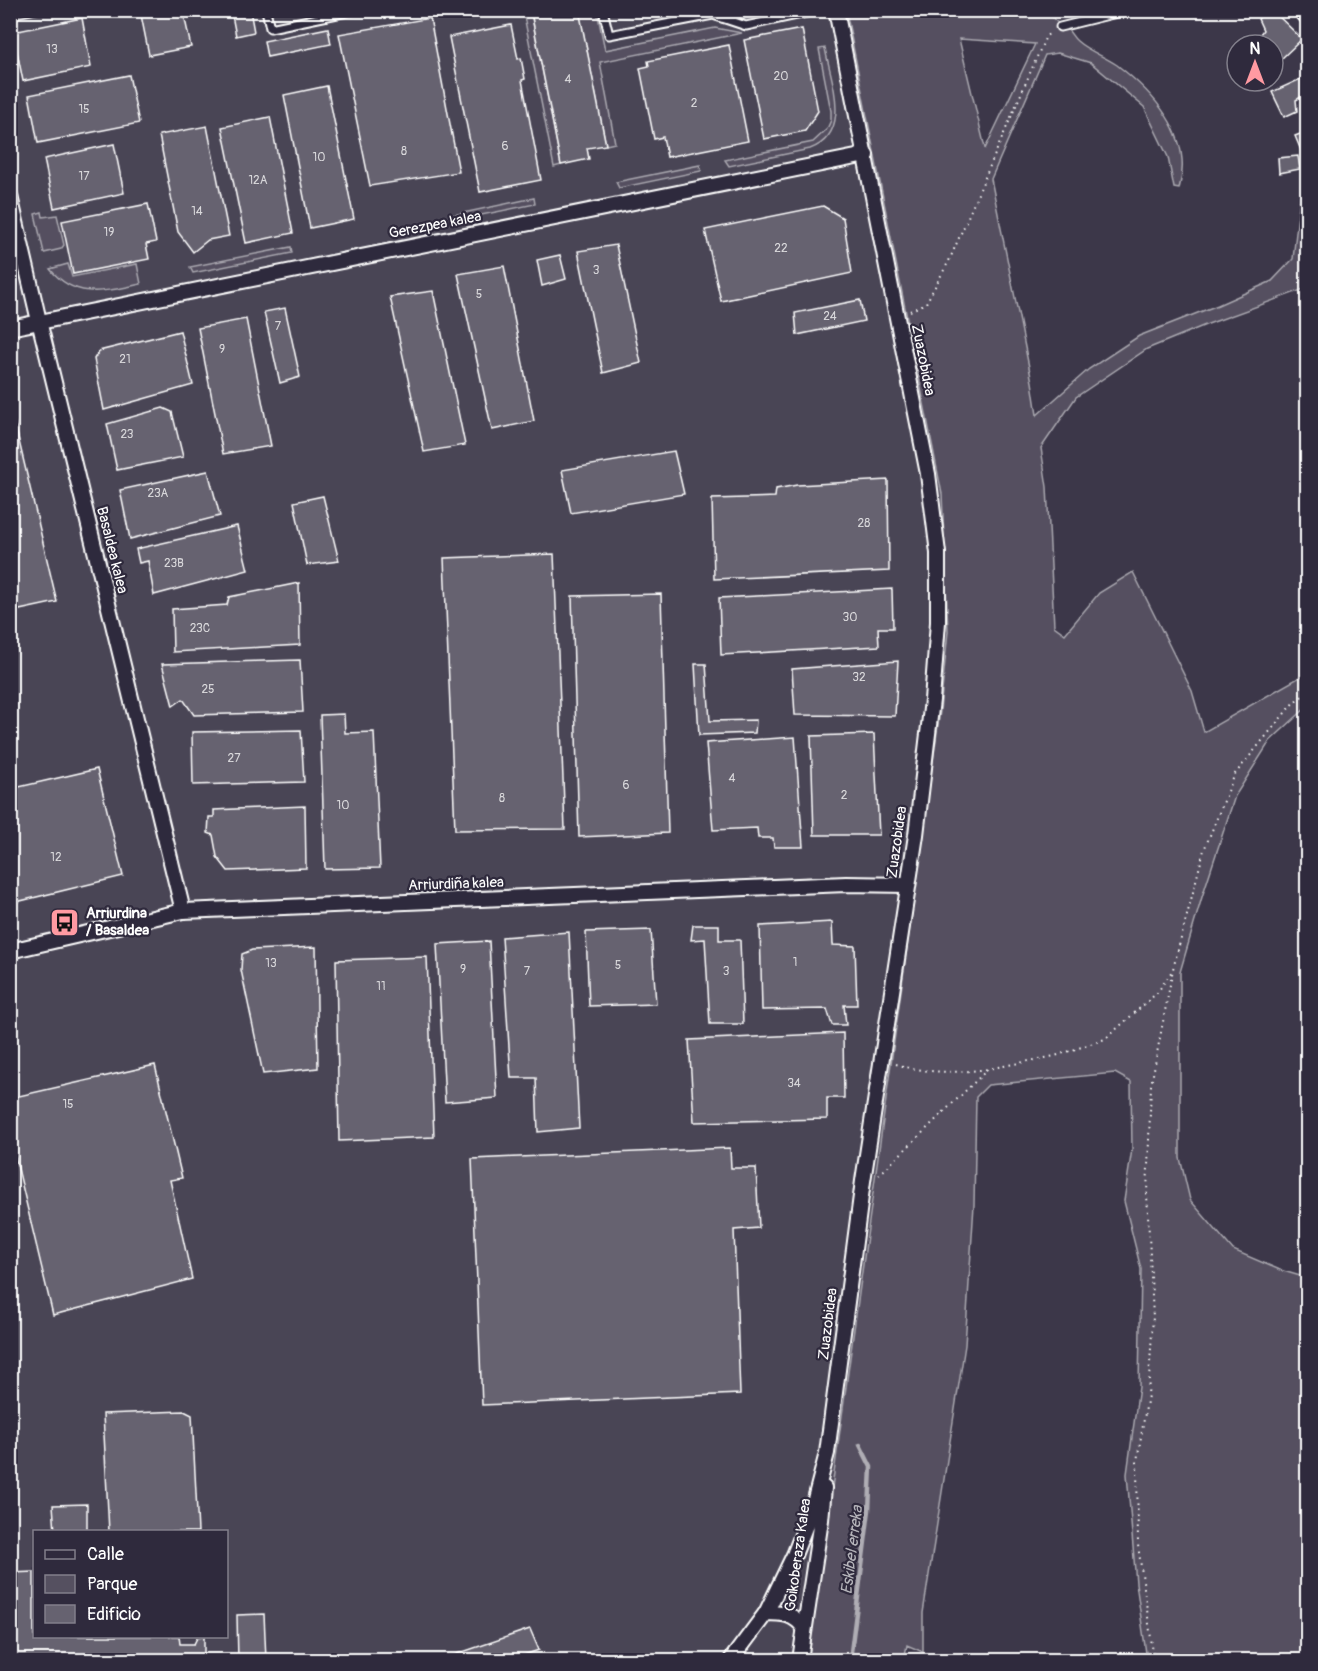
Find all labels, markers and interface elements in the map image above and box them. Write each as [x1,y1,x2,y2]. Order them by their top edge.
north arrow [1225,33,1285,93]
text: N [1250,39,1261,59]
house number: 13 [46,42,58,57]
house number: 20 [774,69,788,84]
house number: 4 [565,72,572,87]
house number: 2 [691,96,698,111]
house number: 15 [78,102,90,117]
house number: 6 [502,139,509,154]
house number: 8 [401,144,407,159]
house number: 10 [313,150,325,165]
house number: 17 [78,169,90,184]
house number: 12A [248,173,268,188]
house number: 14 [191,204,203,219]
street label: Gerezpea kalea [387,207,483,243]
house number: 19 [104,225,114,240]
house number: 22 [774,241,788,256]
house number: 3 [593,263,600,278]
house number: 5 [476,287,482,302]
house number: 24 [823,309,837,324]
house number: 7 [275,319,282,334]
street label: Zuazobidea [907,323,939,397]
house number: 9 [219,342,225,357]
house number: 21 [119,352,131,367]
house number: 23 [120,427,134,442]
house number: 23A [148,486,169,501]
street label: Basaldea kalea [92,505,132,596]
house number: 28 [858,516,870,531]
house number: 23B [164,556,184,571]
house number: 30 [843,610,857,625]
house number: 23C [190,621,210,636]
house number: 32 [852,670,866,685]
house number: 25 [201,682,215,697]
house number: 27 [227,751,241,766]
house number: 4 [729,771,736,786]
house number: 6 [623,778,630,793]
house number: 2 [841,788,848,803]
house number: 8 [499,791,505,806]
house number: 10 [337,798,349,813]
street label: Zuazobidea [883,805,911,879]
house number: 12 [50,850,62,865]
street label: Arriurdiña kalea [408,873,504,895]
place label: Arriurdina / Basaldea [86,904,149,940]
bus stop icon: Arriurdina / Basaldea [49,906,81,938]
house number: 1 [793,955,797,970]
house number: 13 [265,956,277,971]
house number: 5 [615,958,621,973]
house number: 9 [460,962,466,977]
house number: 7 [524,964,531,979]
house number: 3 [723,964,730,979]
house number: 11 [376,979,386,994]
house number: 34 [787,1076,801,1091]
house number: 15 [62,1097,74,1112]
street label: Zuazobidea [814,1287,842,1361]
street label: Goikoberaza Kalea [781,1497,815,1613]
water label: Eskibel erreka [837,1503,868,1595]
legend [33,1530,228,1638]
text: Calle [87,1543,124,1566]
text: Parque [87,1573,137,1596]
text: Edificio [87,1603,141,1626]

